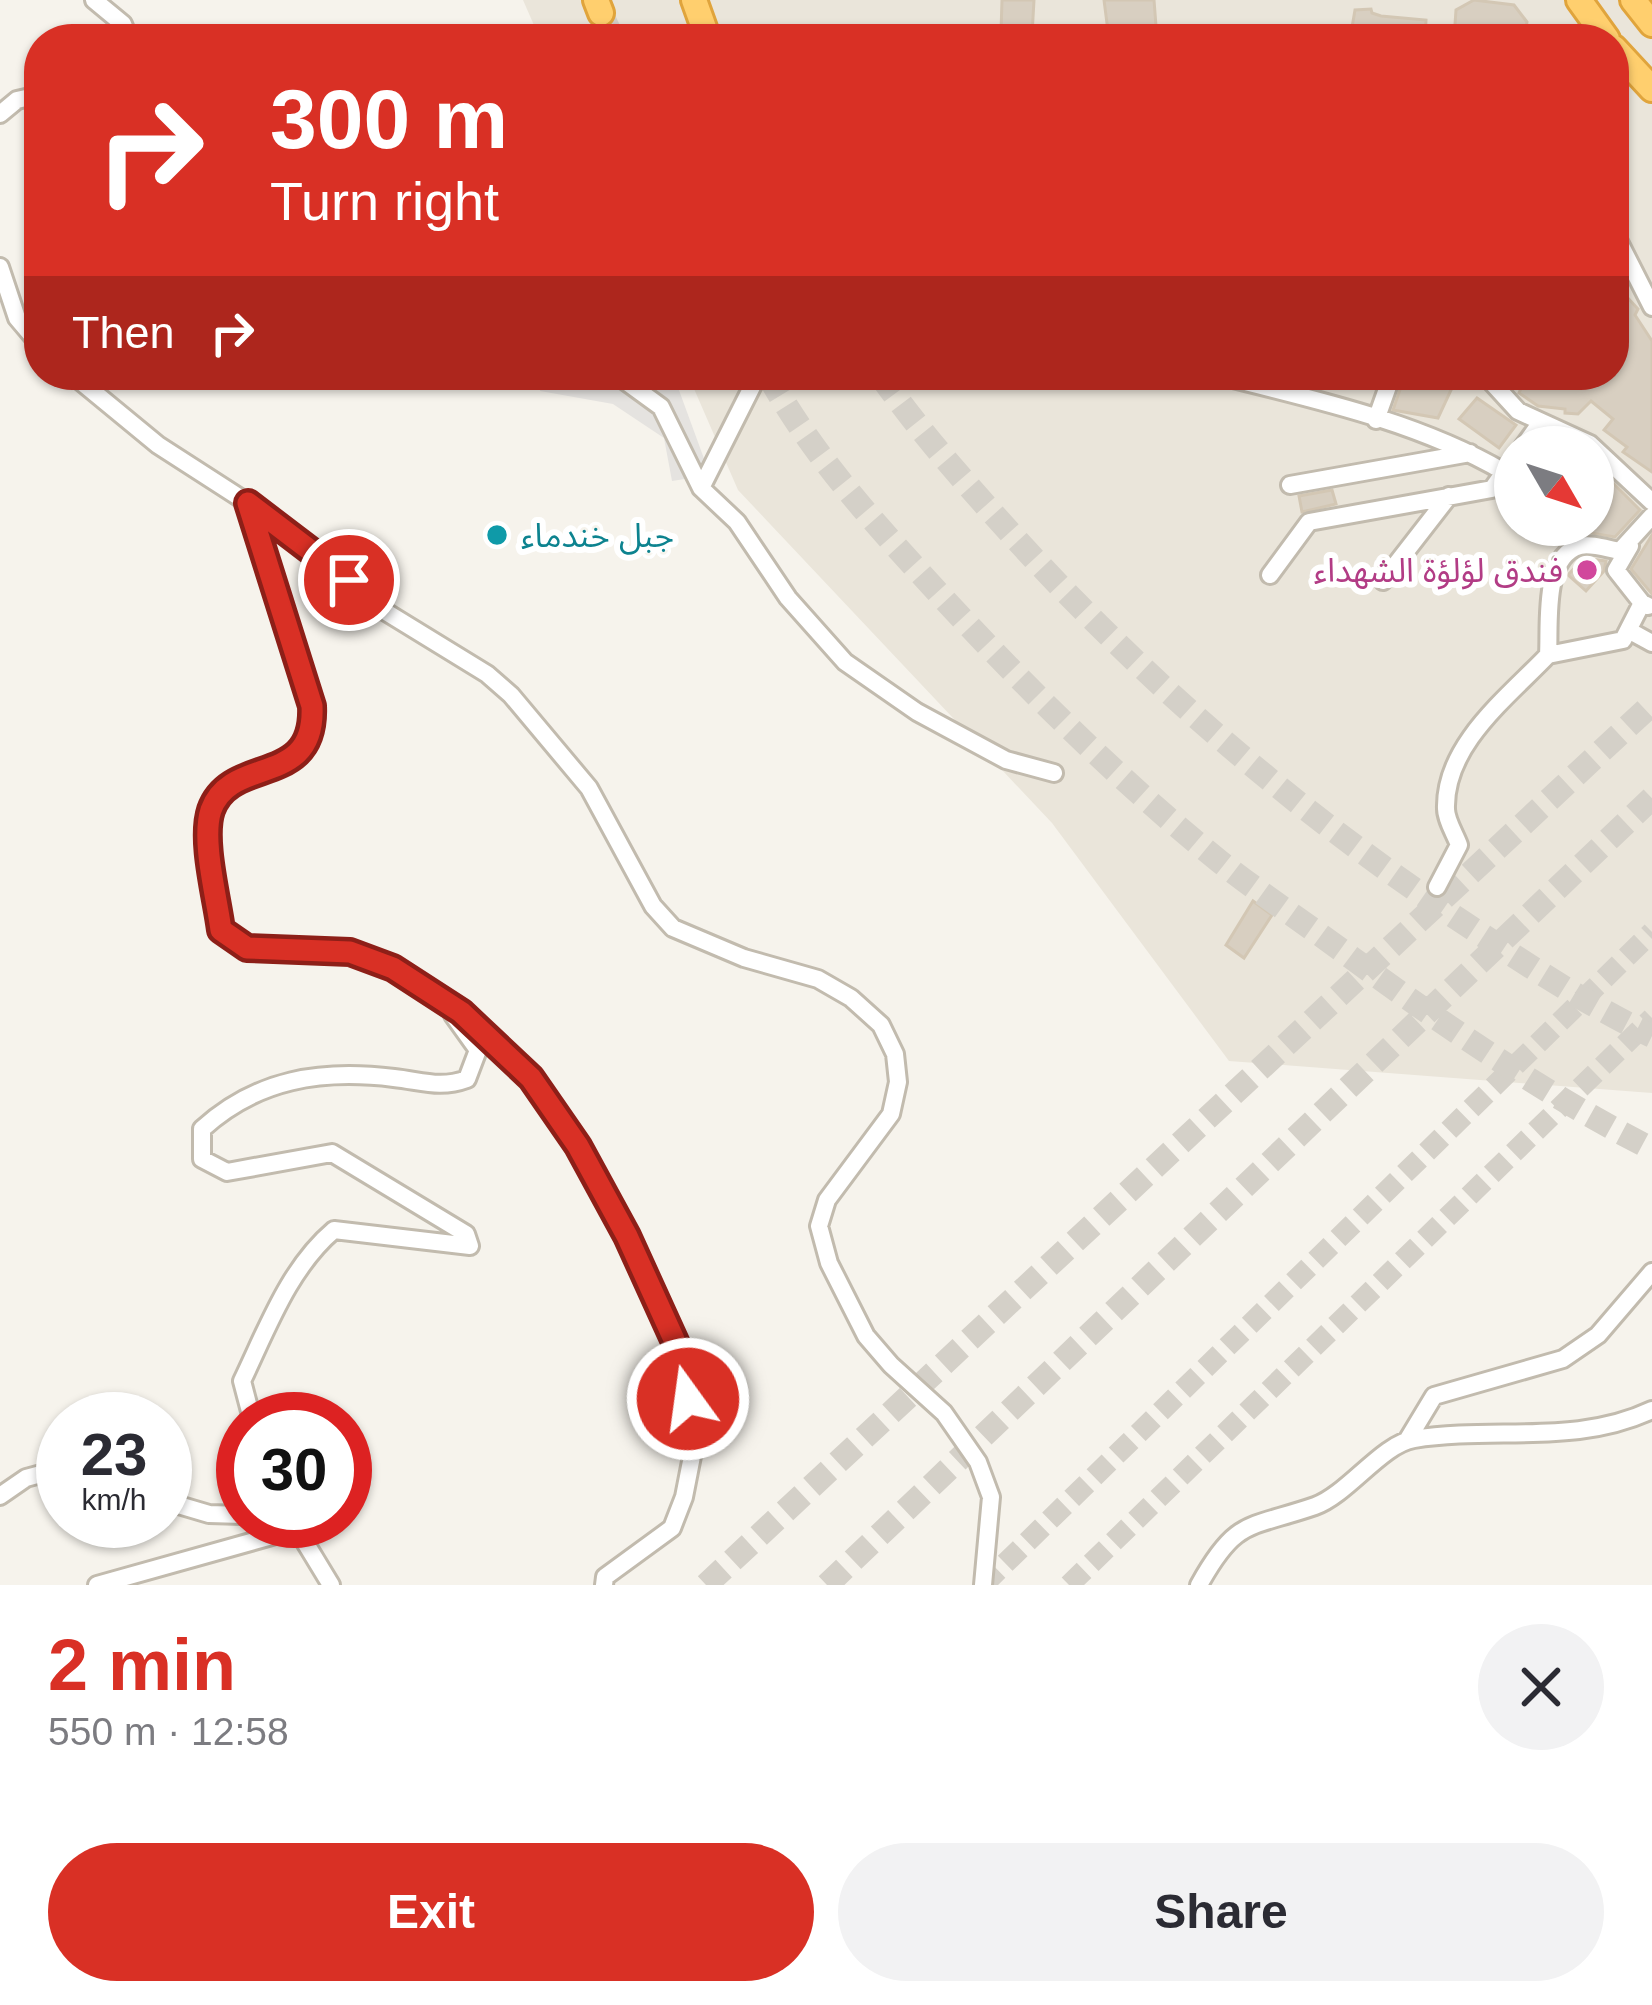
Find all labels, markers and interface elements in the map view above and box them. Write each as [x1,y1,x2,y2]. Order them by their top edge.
icon: right [72,72,228,228]
text: 300 m [270,72,508,166]
text: Turn right [270,171,499,231]
icon: right [199,300,265,366]
text: Then [72,307,175,358]
north arrow [1494,426,1614,546]
map controls [1494,426,1614,546]
place label: جبل خندماء [521,517,674,555]
marker: جبل خندماء [484,522,510,548]
pin [298,529,400,631]
icon: arrive [316,547,382,613]
place label: فندق لؤلؤة الشهداء [1314,552,1563,590]
marker: فندق لؤلؤة الشهداء [1574,557,1600,583]
position arrow [625,1336,751,1462]
speed limit sign: 30 [216,1392,372,1548]
text: 23 [81,1421,147,1488]
text: km/h [81,1483,147,1516]
button: close [1478,1624,1604,1750]
text: 2 min [48,1625,236,1705]
text: 550 m · 12:58 [48,1710,289,1753]
button: Exit [48,1843,814,1981]
button: Share [838,1843,1604,1981]

